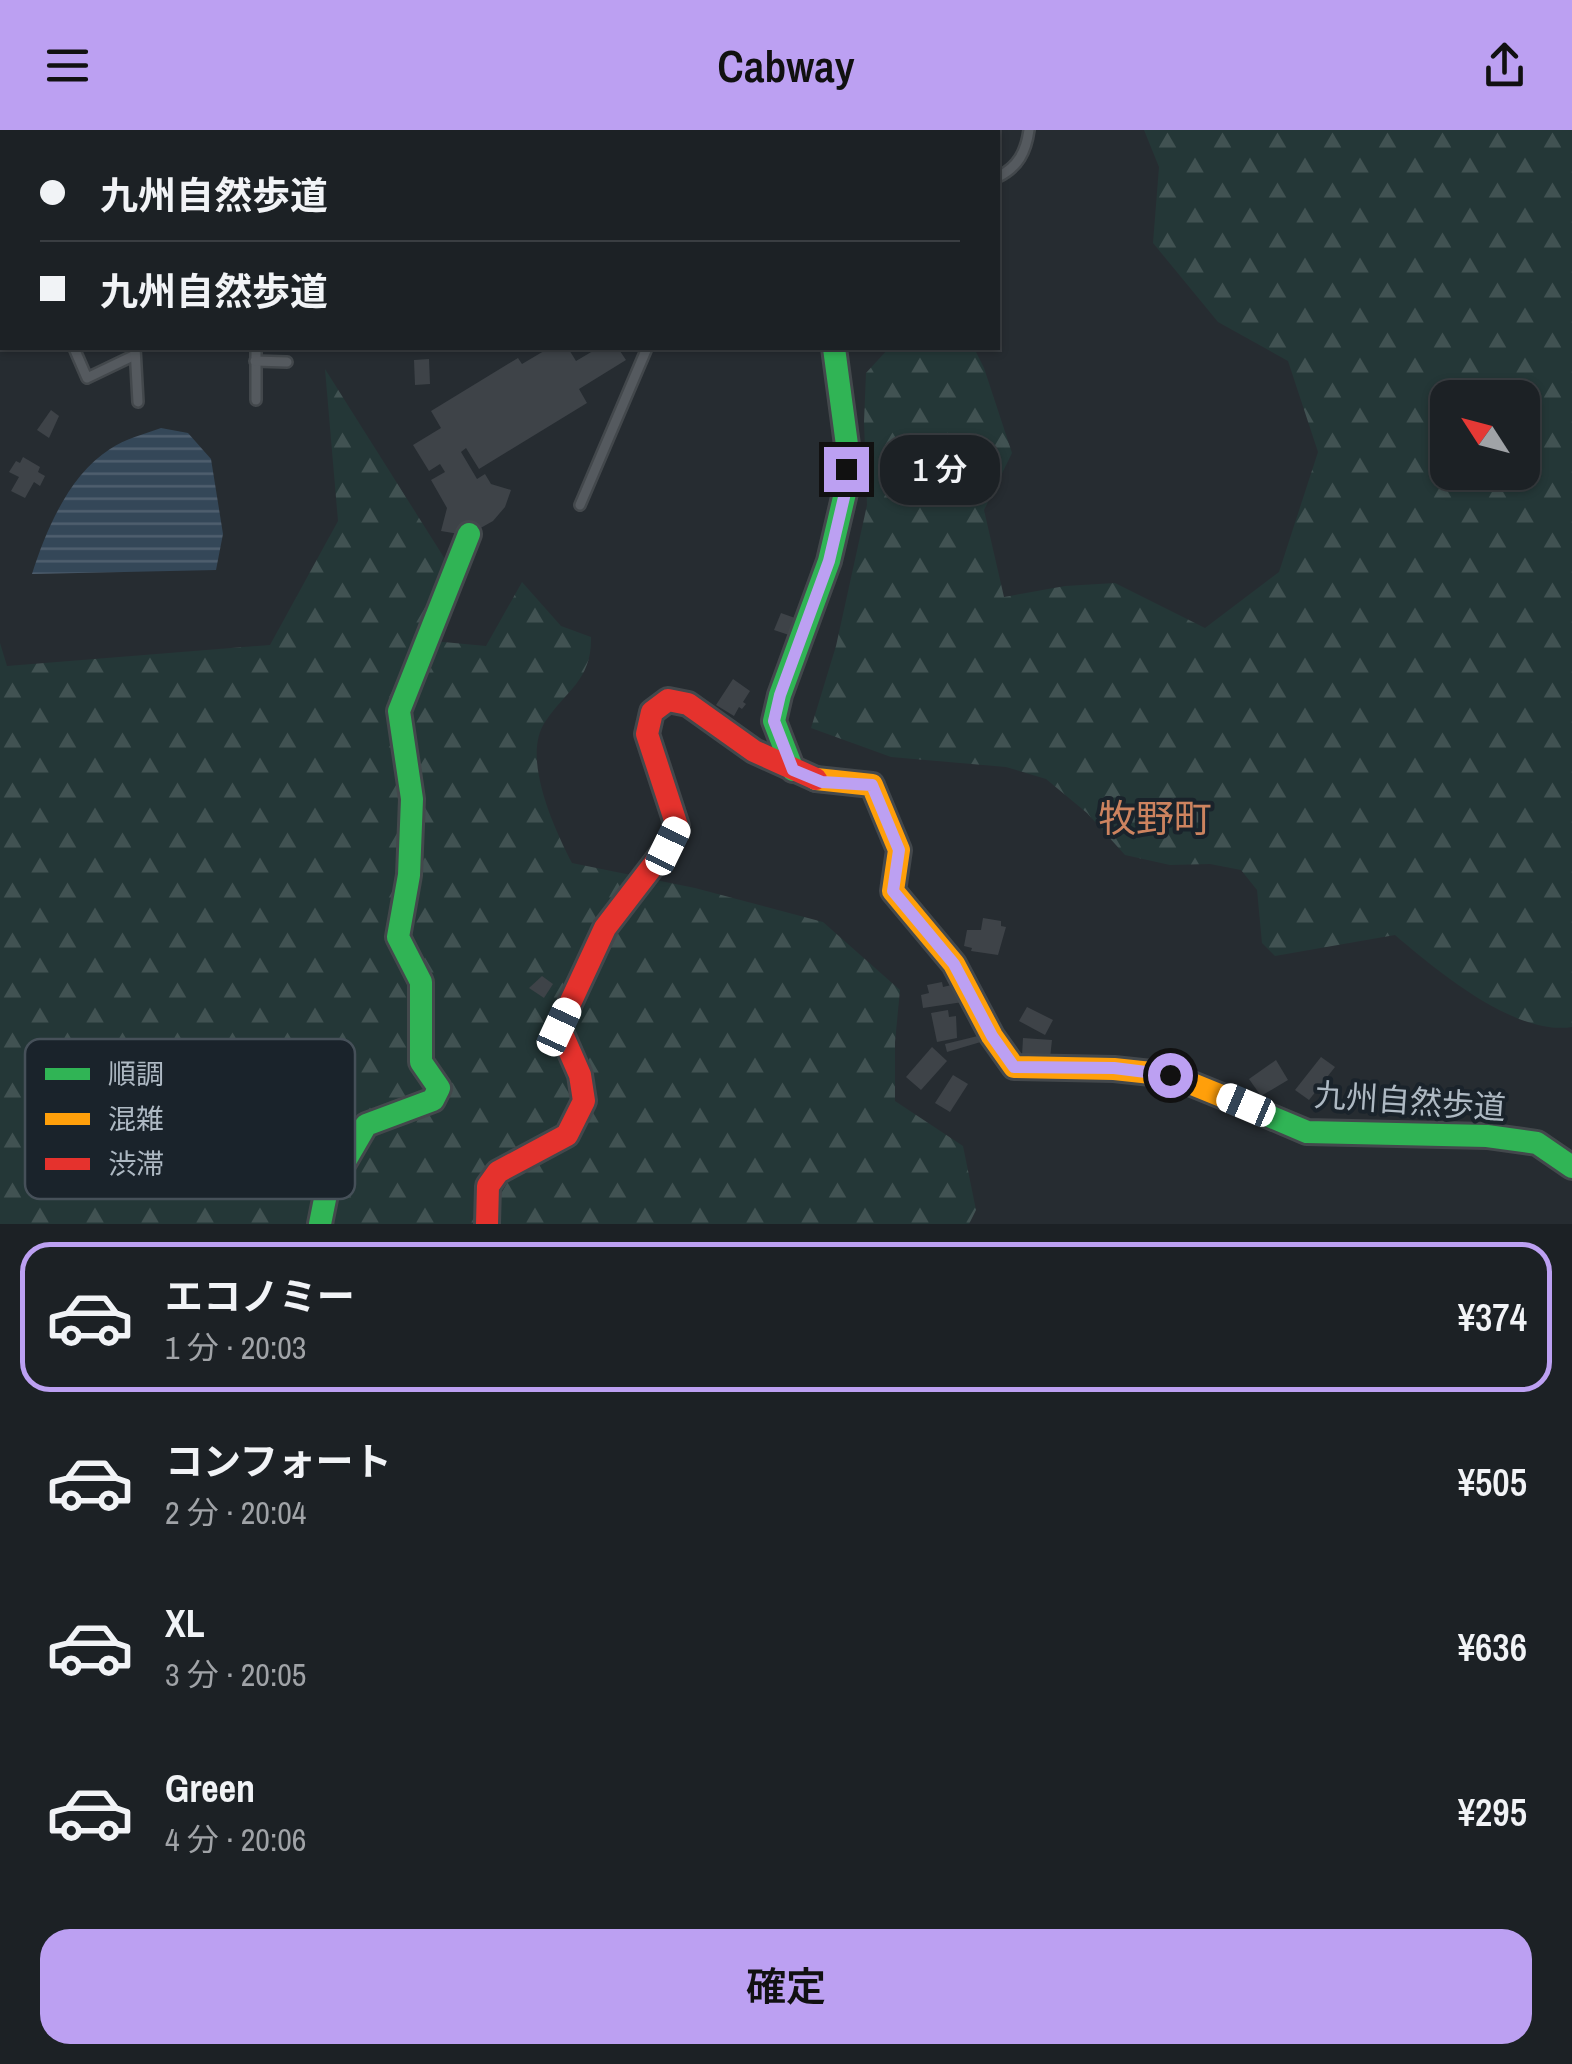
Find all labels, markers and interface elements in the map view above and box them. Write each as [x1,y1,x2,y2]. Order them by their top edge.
text: Cabway [717,35,855,96]
icon: menu [40,38,95,93]
icon: share [1477,38,1532,93]
text: 九州自然歩道 [100,170,328,221]
text: 九州自然歩道 [100,266,328,317]
north arrow [1430,380,1540,490]
map controls [1430,380,1540,490]
callout: 1 分 [881,434,1001,504]
route end [824,447,869,492]
text: 1 分 [913,448,967,491]
district label: 牧野町 [1098,793,1212,844]
car [641,812,695,880]
car [533,993,585,1061]
legend [25,1039,355,1199]
route start [1148,1053,1193,1098]
text: 順調 [108,1055,164,1093]
street label: 九州自然歩道 [1313,1073,1507,1129]
car [1213,1079,1279,1131]
text: 混雑 [108,1100,164,1138]
text: 渋滞 [108,1145,164,1183]
text: エコノミー [165,1271,355,1322]
icon: car [45,1272,135,1362]
text: ¥374 [1458,1292,1527,1343]
text: 1 分 · 20:03 [165,1326,306,1369]
text: コンフォート [165,1436,392,1487]
icon: car [45,1437,135,1527]
text: ¥505 [1458,1457,1527,1508]
text: 2 分 · 20:04 [165,1491,306,1534]
text: XL [165,1598,205,1649]
icon: car [45,1602,135,1692]
text: ¥636 [1458,1622,1527,1673]
text: 3 分 · 20:05 [165,1653,306,1696]
text: Green [165,1763,255,1814]
icon: car [45,1767,135,1857]
text: ¥295 [1458,1787,1527,1838]
text: 4 分 · 20:06 [165,1818,306,1861]
button: 確定 [40,1929,1532,2044]

